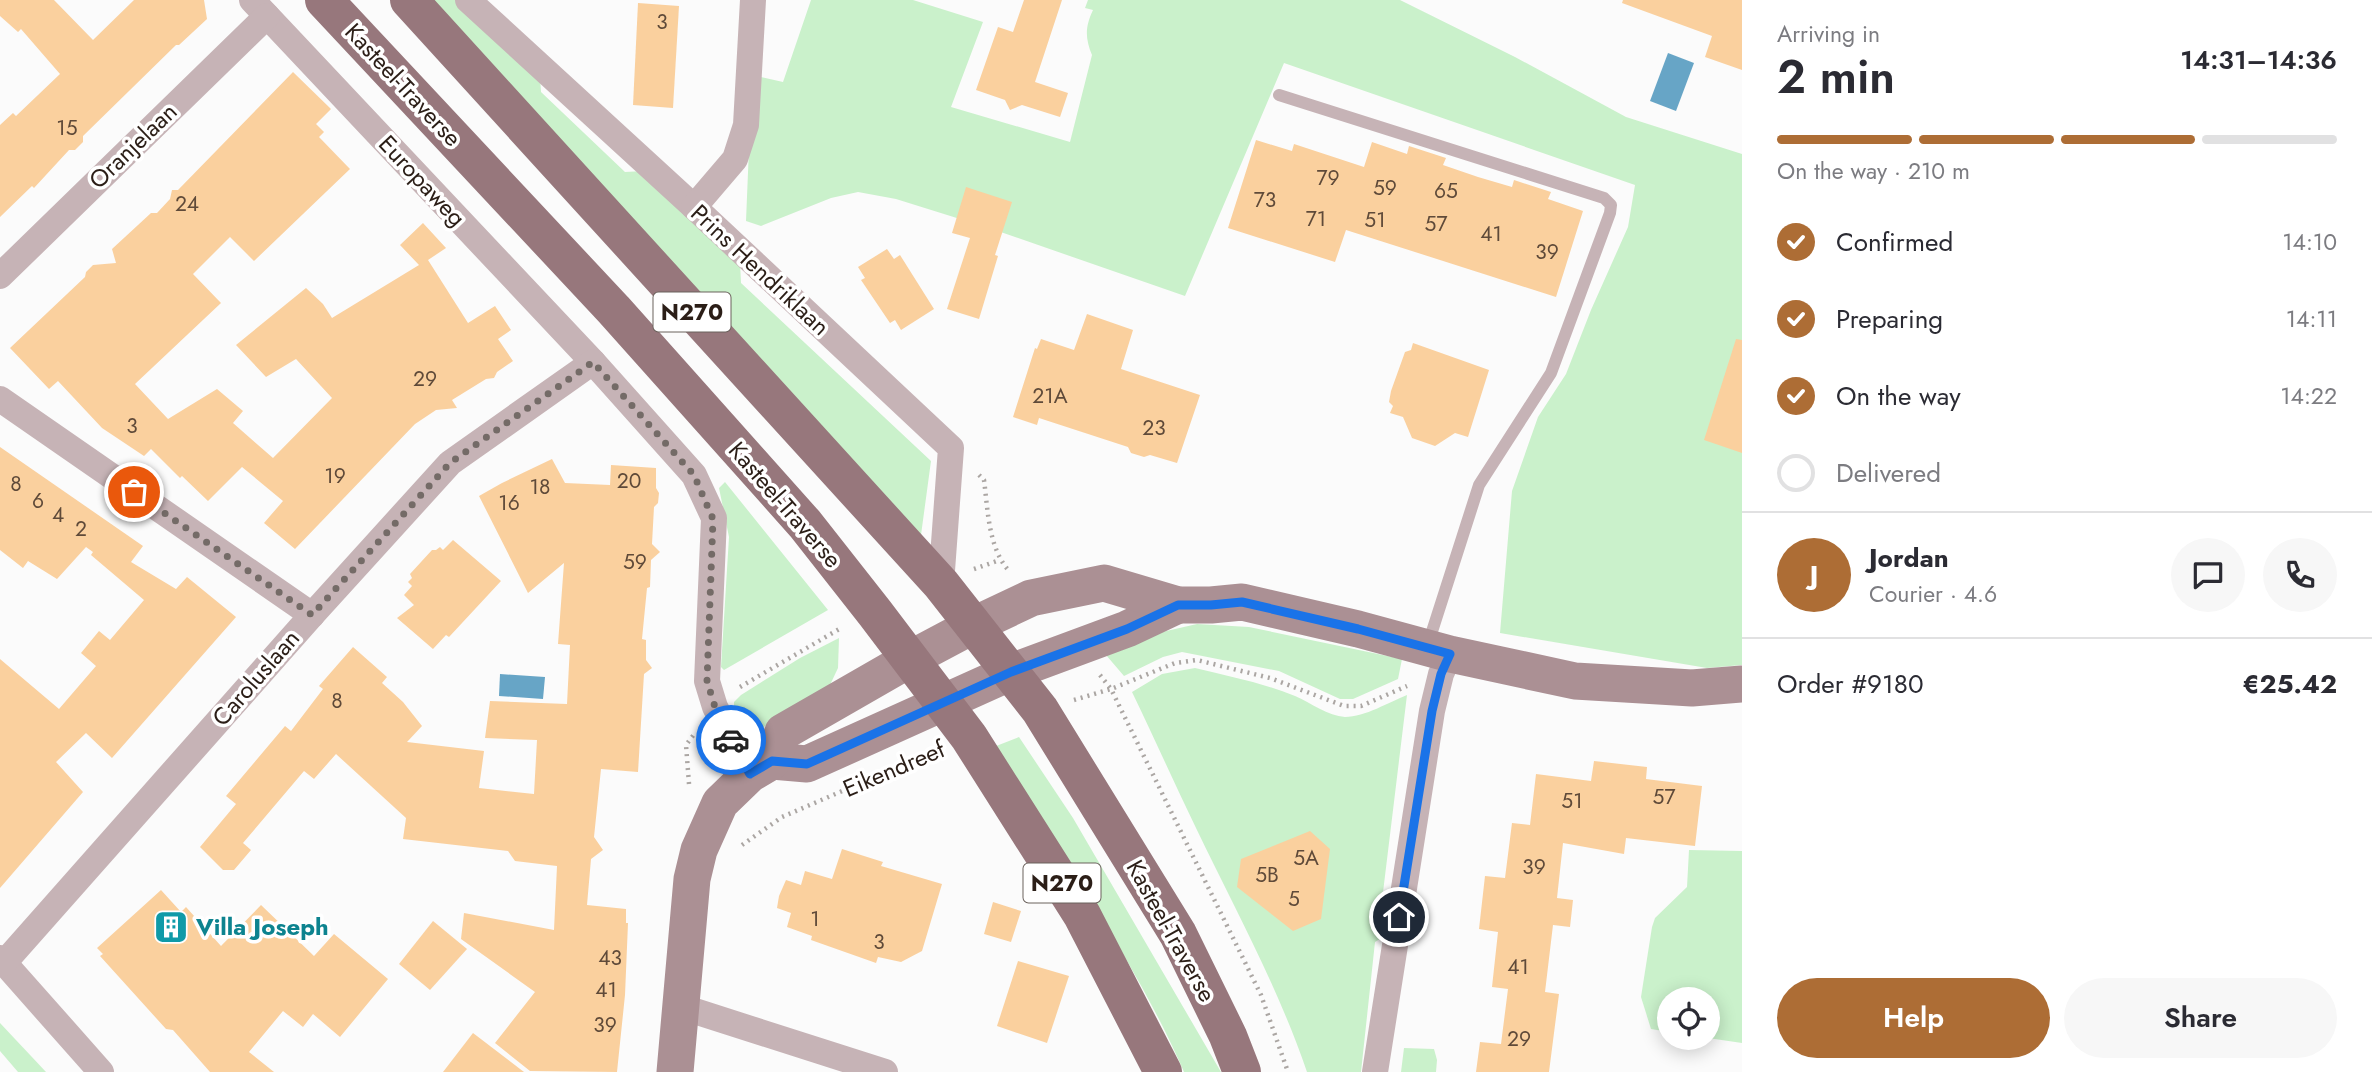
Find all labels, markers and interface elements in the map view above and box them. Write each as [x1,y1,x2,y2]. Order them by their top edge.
house number: 3 [656,7,668,37]
street label: Kasteel-Traverse [337,15,470,154]
text: Arriving in [1777,17,1880,51]
text: 14:31–14:36 [2180,41,2337,79]
text: 2 min [1777,44,1895,110]
street label: Oranjelaan [81,95,185,197]
house number: 15 [56,113,78,143]
street label: Europaweg [371,127,474,234]
text: On the way · 210 m [1777,154,1970,188]
house number: 79 [1316,163,1340,193]
house number: 59 [1373,173,1397,203]
house number: 65 [1434,176,1458,206]
house number: 73 [1254,185,1276,215]
house number: 24 [175,189,199,219]
street label: Prins Hendriklaan [683,196,838,343]
house number: 71 [1306,204,1326,234]
house number: 51 [1364,205,1386,235]
house number: 57 [1425,209,1447,239]
house number: 41 [1480,219,1502,249]
icon: check [1777,223,1815,261]
text: Confirmed [1836,223,1953,261]
text: 14:10 [2282,225,2337,259]
house number: 39 [1535,237,1559,267]
road number: N270 [654,292,730,332]
icon: check [1777,300,1815,338]
text: Preparing [1836,300,1943,338]
text: 14:11 [2286,302,2337,336]
house number: 29 [413,364,437,394]
icon: check [1777,377,1815,415]
text: On the way [1836,377,1961,415]
text: 14:22 [2280,379,2337,413]
house number: 21A [1032,381,1068,411]
house number: 3 [126,411,138,441]
house number: 23 [1142,413,1166,443]
street label: Kasteel-Traverse [720,434,850,576]
text: Delivered [1836,454,1941,492]
house number: 19 [324,461,346,491]
pin [104,462,164,522]
house number: 20 [617,466,641,496]
house number: 8 [10,469,22,499]
house number: 18 [530,472,550,502]
icon: bag [115,473,153,511]
house number: 6 [32,486,44,516]
house number: 16 [498,488,520,518]
house number: 4 [52,500,64,530]
house number: 2 [75,514,87,544]
button: chat [2171,538,2245,612]
button: phone [2263,538,2337,612]
text: Jordan [1869,539,1949,577]
house number: 59 [623,547,647,577]
text: J [1810,556,1818,594]
text: Courier · 4.6 [1869,577,1997,611]
street label: Caroluslaan [204,622,308,734]
text: Order #9180 [1777,665,1924,703]
text: €25.42 [2243,665,2337,703]
house number: 8 [331,686,343,716]
courier [696,705,766,775]
icon: car [712,721,750,759]
street label: Eikendreef [837,731,951,806]
house number: 57 [1653,782,1675,812]
house number: 51 [1561,786,1583,816]
house number: 5A [1293,843,1319,873]
house number: 39 [1522,852,1546,882]
street label: Kasteel-Traverse [1118,853,1225,1008]
house number: 5B [1255,860,1279,890]
road number: N270 [1024,863,1100,902]
house number: 5 [1288,884,1300,914]
pin [1369,887,1429,947]
icon: home [1380,898,1418,936]
house number: 1 [810,904,820,934]
building icon: Villa Joseph [152,908,190,946]
place label: Villa Joseph [195,909,329,944]
house number: 3 [873,927,885,957]
house number: 43 [598,943,622,973]
house number: 41 [1507,952,1529,982]
house number: 41 [595,975,617,1005]
button: Help [1777,978,2050,1058]
button: Share [2064,978,2337,1058]
map controls [1657,987,1720,1050]
button: locate [1657,987,1720,1050]
house number: 39 [593,1010,617,1040]
house number: 29 [1507,1024,1531,1054]

